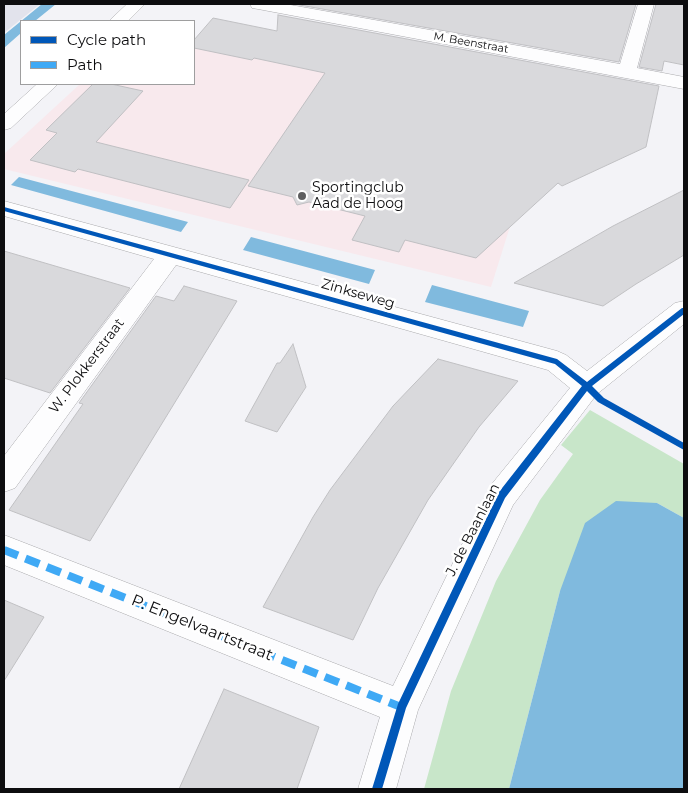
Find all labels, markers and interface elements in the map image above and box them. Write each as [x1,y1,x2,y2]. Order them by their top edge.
legend [20,20,195,85]
text: Cycle path [67,30,146,49]
street label: M. Beenstraat [432,30,510,56]
text: Path [67,55,103,74]
place label: Sportingclub Aad de Hoog [312,180,404,212]
marker: Sportingclub Aad de Hoog [296,190,308,202]
street label: Zinkseweg [319,275,397,313]
street label: W. Plokkerstraat [46,315,128,417]
street label: J. de Baanlaan [442,481,504,579]
street label: P. Engelvaartstraat [128,591,276,665]

